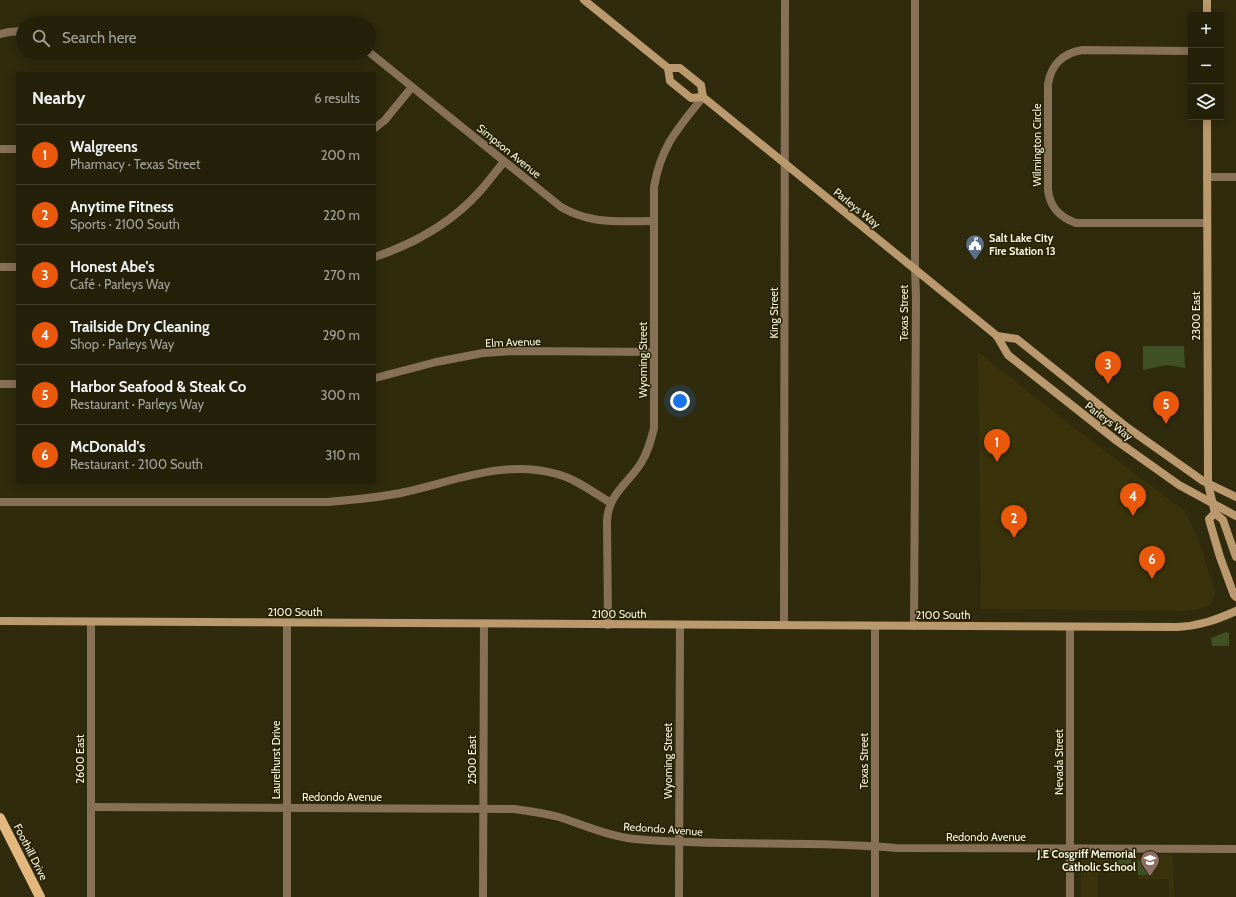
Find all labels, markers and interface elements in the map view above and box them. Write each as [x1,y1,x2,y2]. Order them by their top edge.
map controls [1188,12,1224,120]
button: + [1188,12,1224,48]
search box [16,16,376,60]
icon: search [30,27,52,49]
text: Search here [62,29,137,47]
button: − [1188,48,1224,84]
button: layers [1188,84,1224,120]
text: Nearby [32,88,85,108]
text: 6 results [314,90,360,106]
street label: Wilmington Circle [1030,103,1044,187]
street label: Simpson Avenue [474,121,544,181]
text: Walgreens [70,138,138,156]
text: 1 [43,147,47,163]
text: 200 m [321,147,360,163]
text: Pharmacy · Texas Street [70,156,200,172]
street label: Parleys Way [831,185,884,231]
text: Anytime Fitness [70,198,174,216]
text: 2 [42,207,48,223]
text: 220 m [323,207,360,223]
text: Sports · 2100 South [70,216,180,232]
place label: Salt Lake City Fire Station 13 [989,231,1056,258]
public building icon: Salt Lake City Fire Station 13 [964,233,986,261]
text: Honest Abe's [70,258,155,276]
text: 3 [41,267,49,283]
text: 270 m [323,267,360,283]
text: Café · Parleys Way [70,276,170,292]
street label: Texas Street [897,285,911,341]
street label: King Street [767,287,781,339]
street label: 2300 East [1189,291,1203,341]
text: Trailside Dry Cleaning [70,318,209,336]
street label: Wyoming Street [636,322,650,398]
text: 4 [41,327,49,343]
text: 290 m [322,327,360,343]
street label: Elm Avenue [485,334,541,350]
text: Shop · Parleys Way [70,336,174,352]
pin: 3 [1095,351,1121,384]
text: Harbor Seafood & Steak Co [70,378,246,396]
text: 5 [42,387,48,403]
text: 300 m [320,387,360,403]
your location [670,391,690,411]
pin: 5 [1153,391,1179,424]
text: Restaurant · Parleys Way [70,396,204,412]
street label: Parleys Way [1082,399,1136,444]
pin: 1 [984,429,1010,462]
text: McDonald's [70,438,145,456]
text: 6 [41,447,49,463]
text: 310 m [325,447,360,463]
text: Restaurant · 2100 South [70,456,203,472]
pin: 4 [1120,483,1146,516]
pin: 2 [1001,505,1027,538]
pin: 6 [1139,546,1165,579]
street label: 2100 South [267,605,323,619]
street label: 2100 South [591,607,647,621]
street label: 2100 South [915,608,971,622]
street label: Laurelhurst Drive [269,720,283,799]
street label: Wyoming Street [661,723,675,799]
street label: Nevada Street [1052,729,1066,795]
street label: Texas Street [857,733,871,789]
street label: 2600 East [73,734,87,784]
street label: 2500 East [465,735,479,785]
street label: Redondo Avenue [302,790,382,804]
street label: Redondo Avenue [623,819,704,839]
street label: Foothill Drive [11,821,51,883]
street label: Redondo Avenue [946,830,1026,844]
place label: J.E Cosgriff Memorial Catholic School [1036,847,1136,874]
school or university icon: J.E Cosgriff Memorial Catholic School [1139,849,1161,877]

